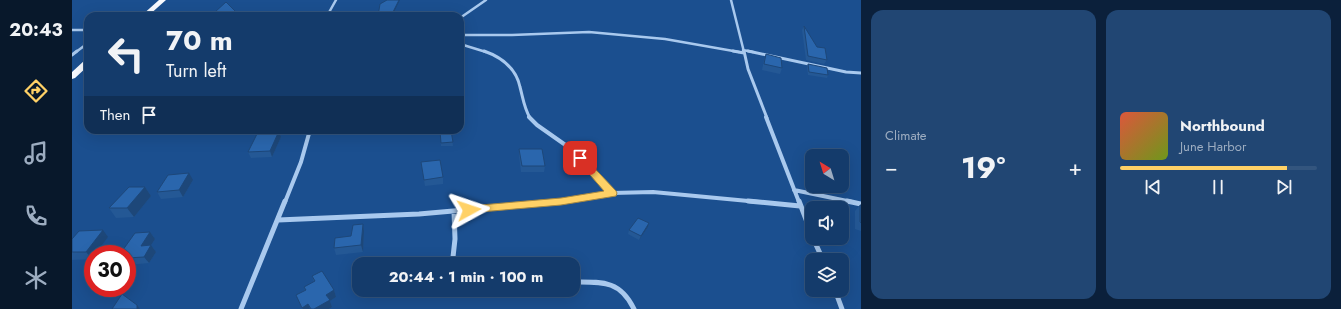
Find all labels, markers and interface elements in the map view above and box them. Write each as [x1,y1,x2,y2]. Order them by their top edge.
text: 20:43 [9,17,63,43]
text: 70 m [166,20,233,61]
icon: left [100,28,152,80]
text: Turn left [166,58,226,84]
icon: directions [22,77,50,105]
text: Then [100,104,130,126]
icon: arrive [138,104,160,126]
text: Northbound [1180,115,1265,137]
text: Climate [885,126,926,145]
text: June Harbor [1180,137,1246,156]
icon: music [22,139,50,167]
pin [563,141,597,175]
text: 19° [961,146,1005,189]
icon: arrive [569,147,591,169]
north arrow [805,149,849,193]
map controls [805,149,849,297]
text: − [885,151,898,183]
text: + [1068,151,1082,183]
icon: previous [1142,176,1164,198]
icon: pause [1207,176,1229,198]
icon: next [1273,176,1295,198]
position arrow [448,189,490,231]
button: sound [805,201,849,245]
icon: phone [22,202,50,230]
speed limit sign: 30 [84,245,136,297]
button: layers [805,253,849,297]
icon: climate [22,264,50,292]
text: 20:44 · 1 min · 100 m [389,266,543,288]

